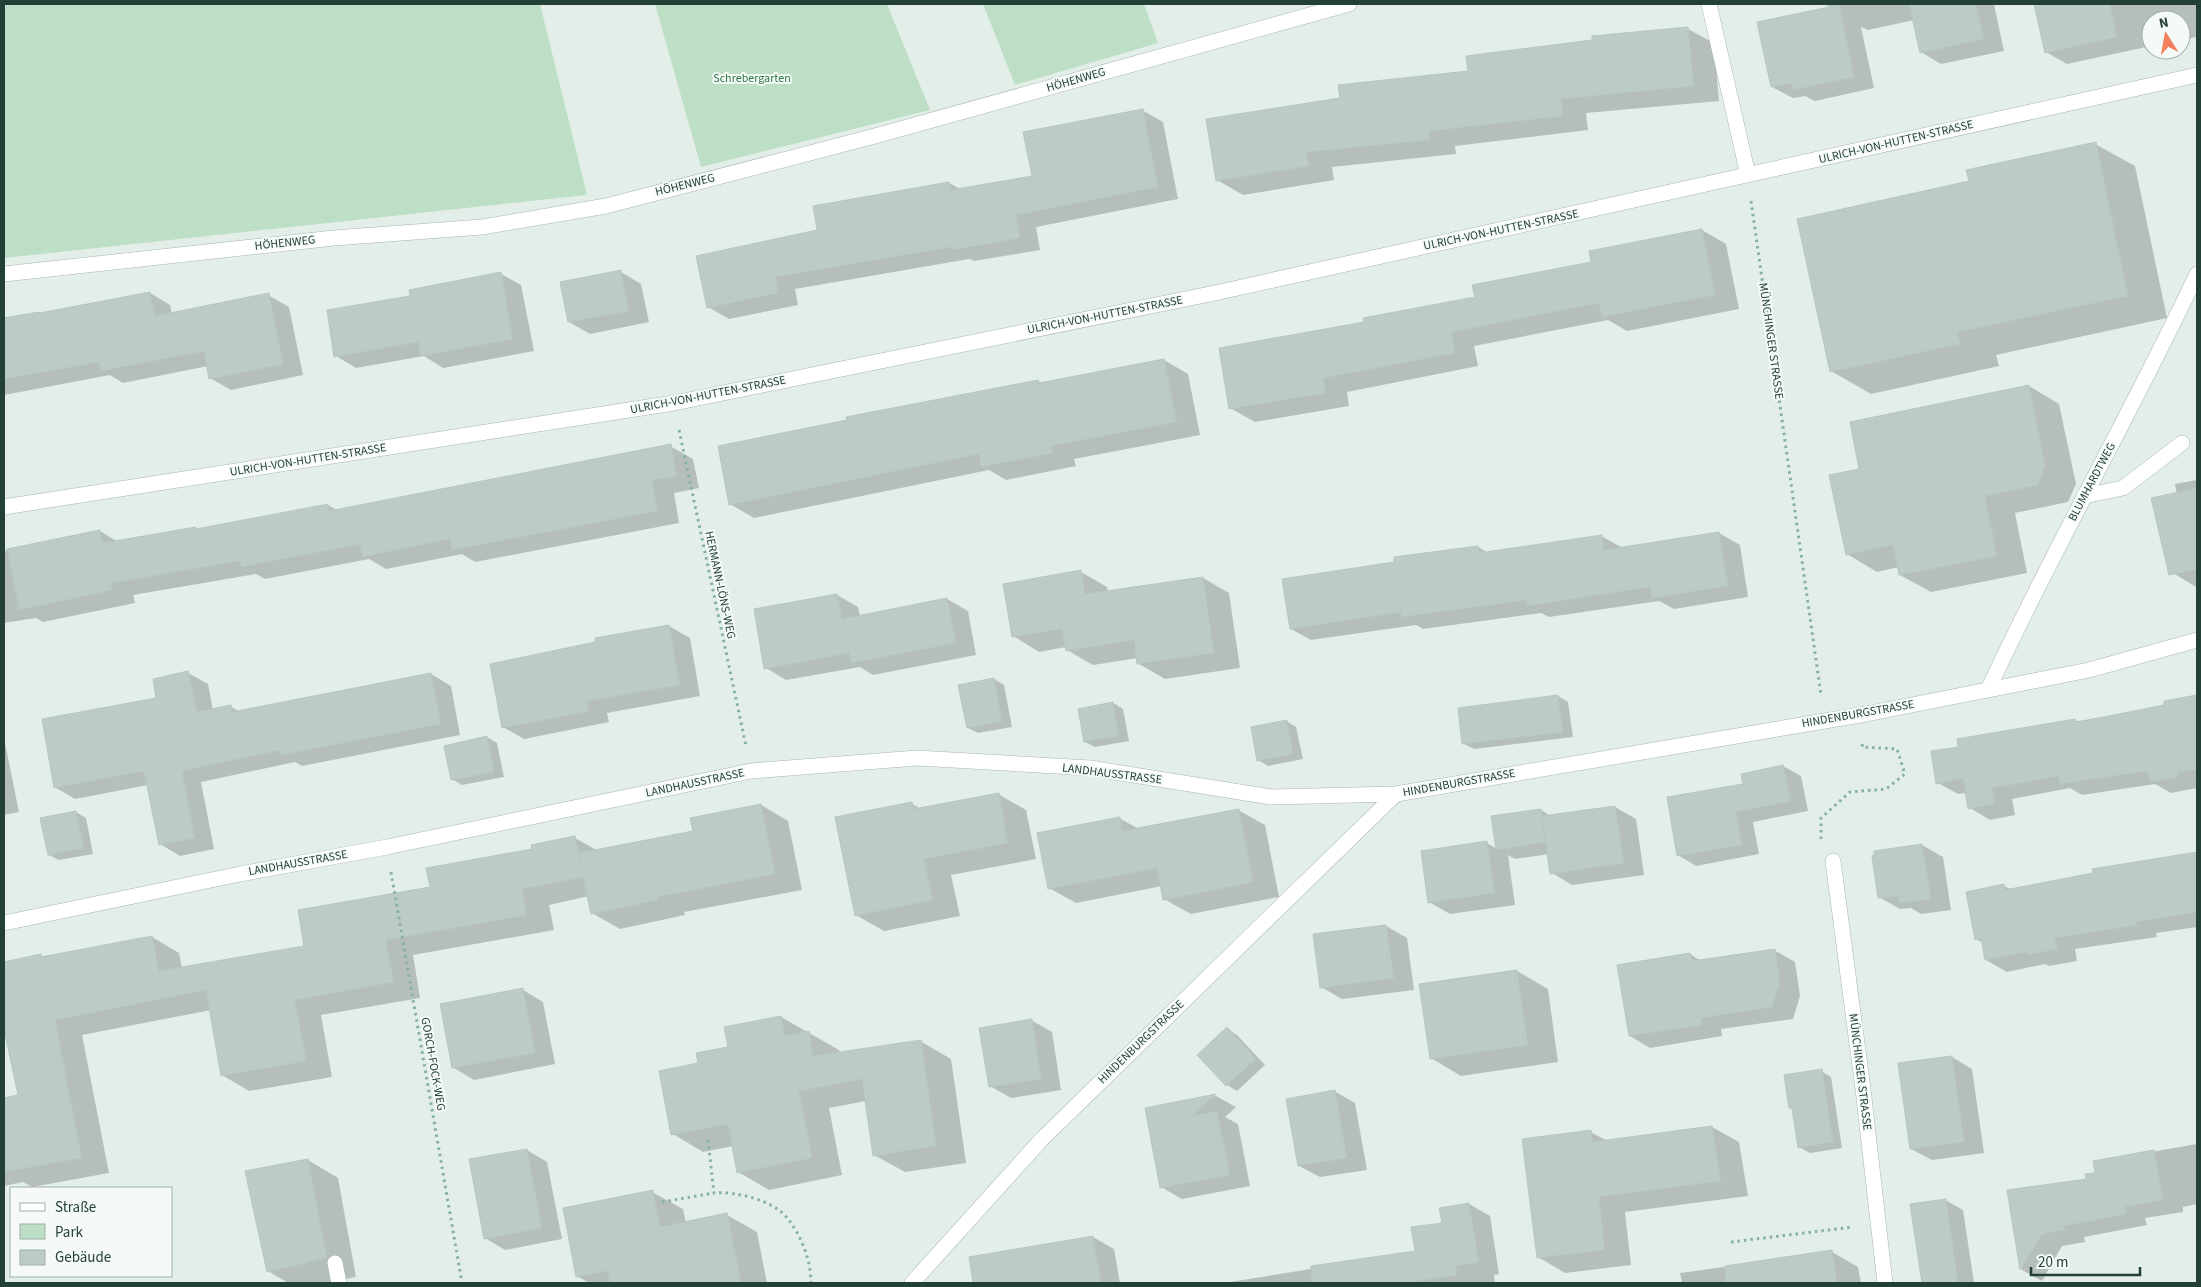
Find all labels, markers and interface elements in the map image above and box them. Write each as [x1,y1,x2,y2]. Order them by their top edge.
north arrow [2141,10,2191,60]
text: N [2157,13,2170,34]
street label: HÖHENWEG [1044,63,1108,97]
park label: Schrebergarten [713,70,791,87]
street label: ULRICH-VON-HUTTEN-STRASSE [1817,116,1975,168]
street label: HÖHENWEG [653,169,717,201]
street label: ULRICH-VON-HUTTEN-STRASSE [1422,205,1580,255]
street label: HÖHENWEG [254,231,316,255]
street label: MÜNCHINGER STRASSE [1754,282,1788,400]
street label: ULRICH-VON-HUTTEN-STRASSE [1026,292,1184,338]
street label: ULRICH-VON-HUTTEN-STRASSE [629,372,787,418]
street label: ULRICH-VON-HUTTEN-STRASSE [229,439,387,481]
street label: BLUMHARDTWEG [2064,440,2120,524]
street label: HERMANN-LÖNS-WEG [700,529,740,641]
street label: HINDENBURGSTRASSE [1800,696,1916,732]
street label: LANDHAUSSTRASSE [1061,759,1163,789]
street label: LANDHAUSSTRASSE [644,764,746,802]
street label: HINDENBURGSTRASSE [1401,765,1517,801]
street label: LANDHAUSSTRASSE [247,846,349,880]
street label: HINDENBURGSTRASSE [1094,996,1188,1088]
street label: MÜNCHINGER STRASSE [1844,1013,1876,1131]
street label: GORCH-FOCK-WEG [416,1016,450,1112]
legend [10,1187,172,1277]
text: Straße [55,1197,96,1218]
text: Park [55,1222,84,1243]
scale bar [2031,1244,2140,1276]
text: Gebäude [55,1247,111,1268]
text: 20 m [2038,1252,2068,1273]

